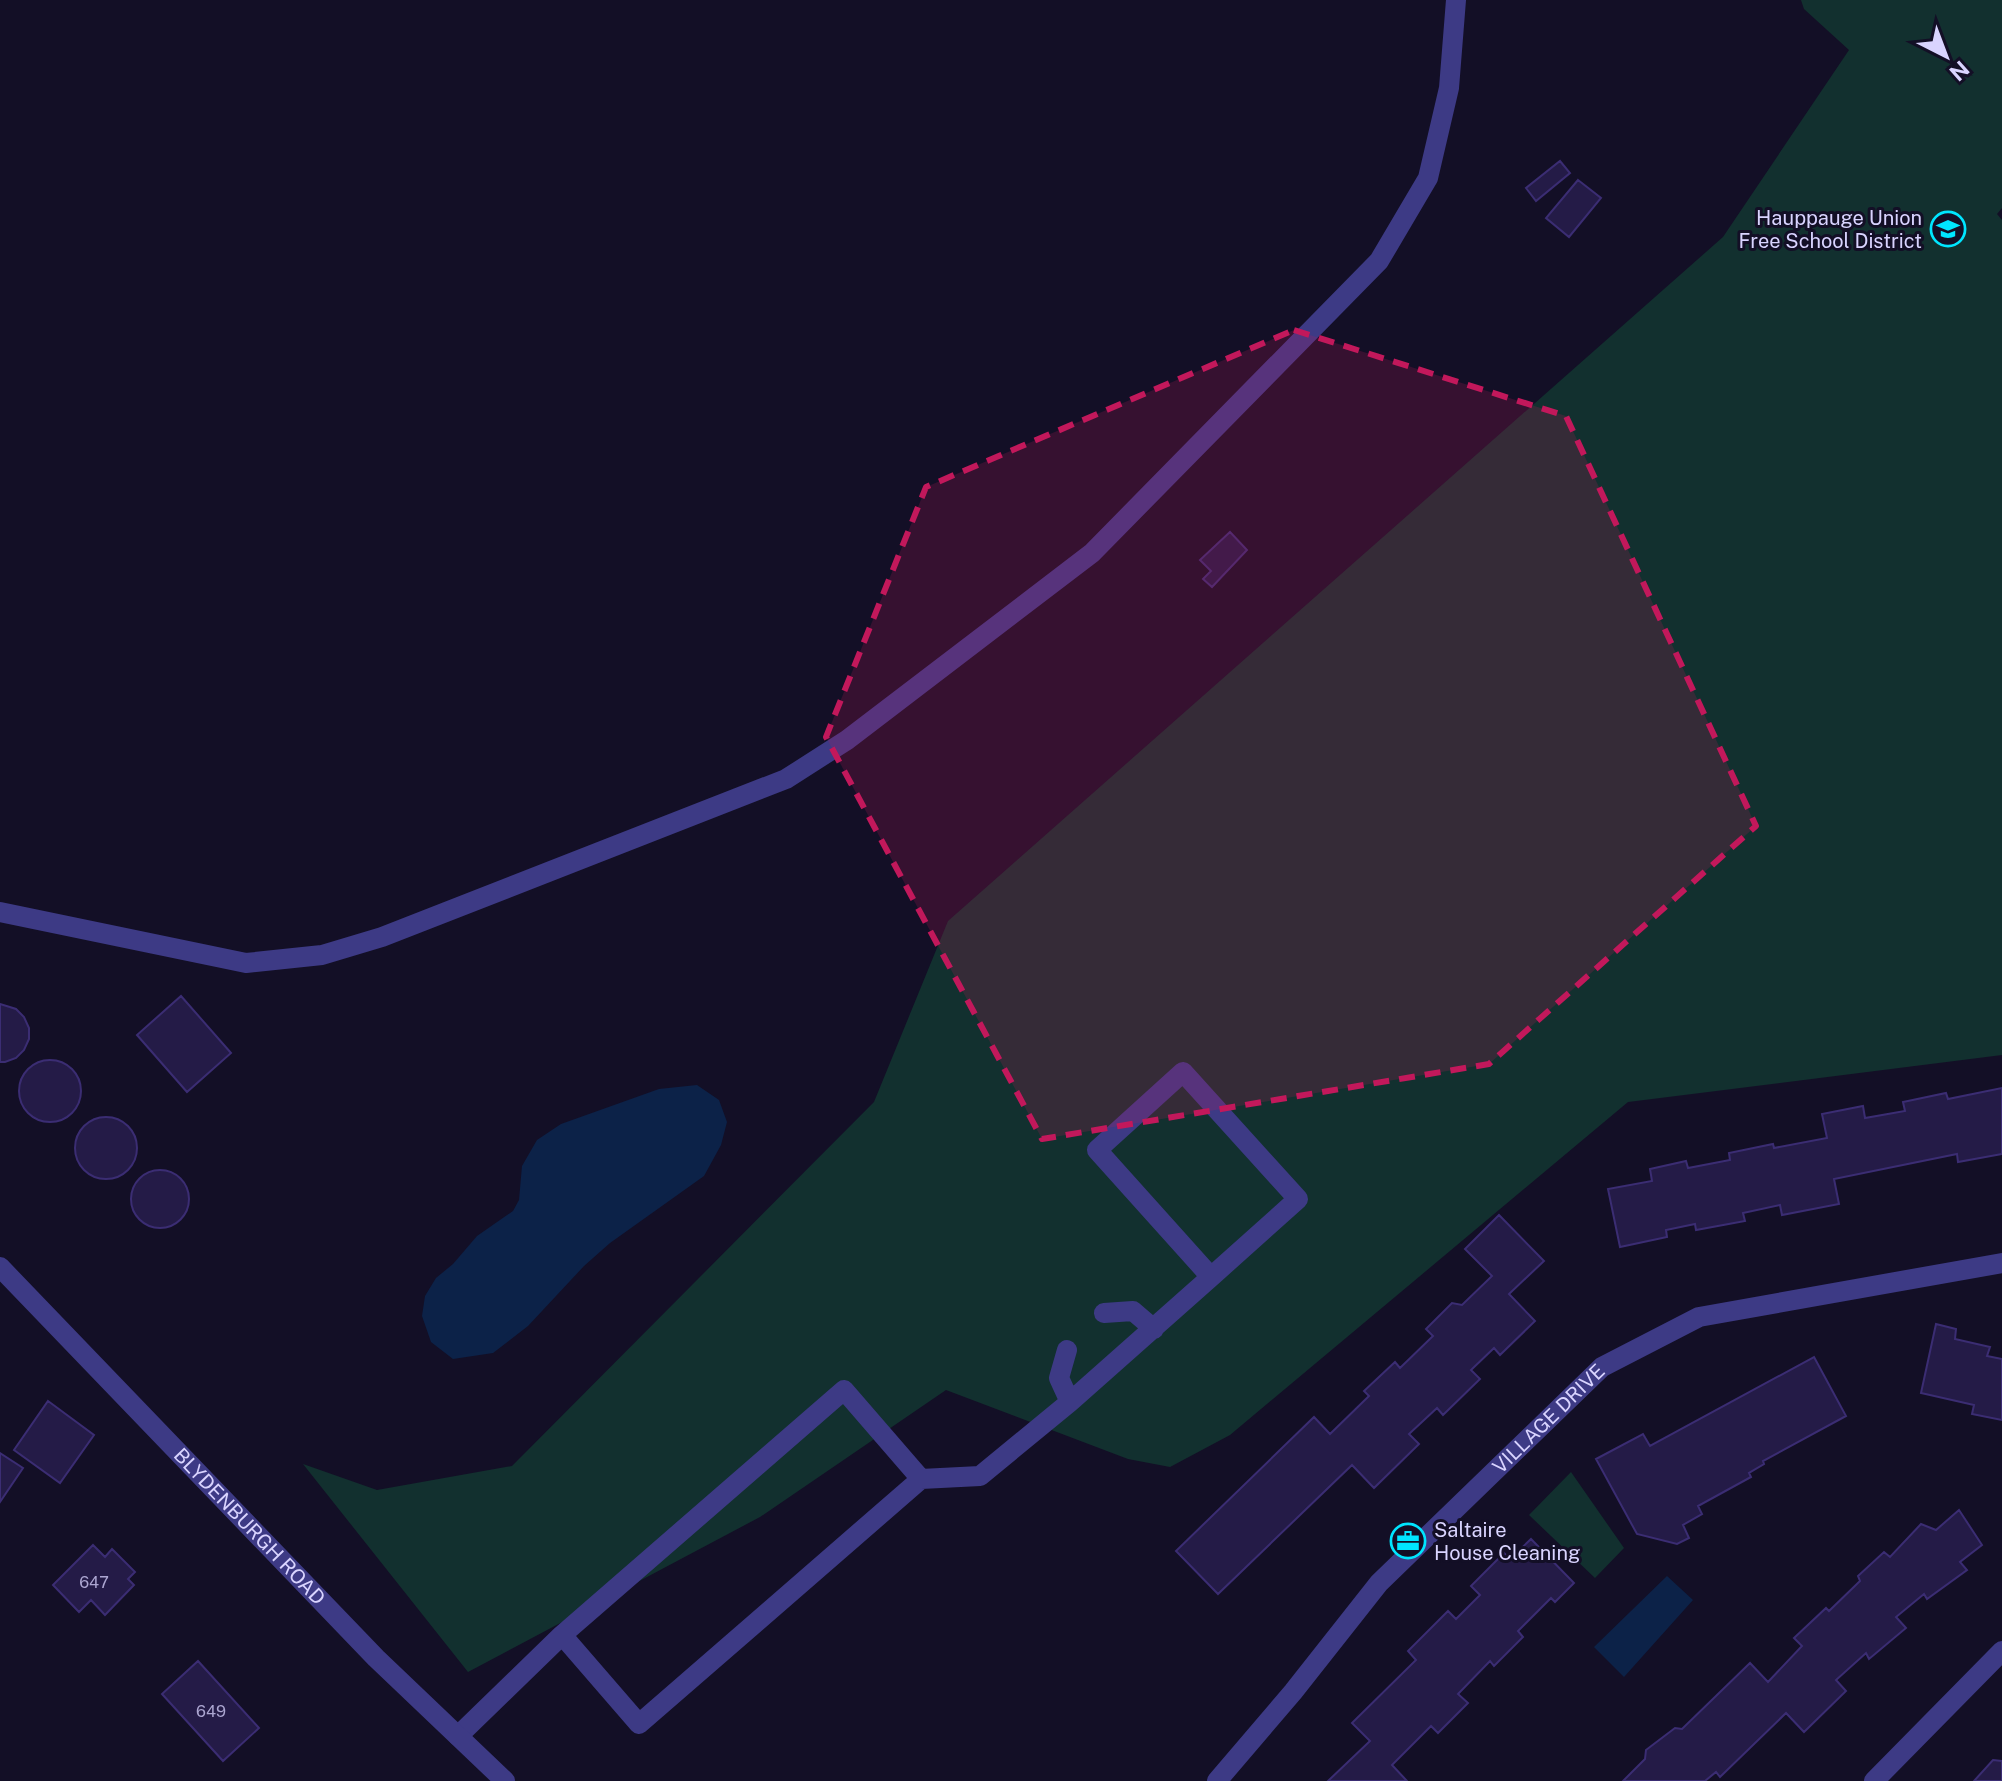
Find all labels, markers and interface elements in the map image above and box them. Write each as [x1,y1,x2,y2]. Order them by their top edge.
north arrow [1906,16,1986,96]
text: N [1944,55,1974,86]
place label: Hauppauge Union Free School District [1738,206,1922,253]
school or university icon: Hauppauge Union Free School District [1929,210,1967,248]
street label: VILLAGE DRIVE [1487,1359,1610,1478]
street label: BLYDENBURGH ROAD [169,1443,330,1610]
place label: Saltaire House Cleaning [1434,1518,1580,1565]
office icon: Saltaire House Cleaning [1389,1522,1427,1560]
house number: 647 [79,1573,109,1592]
house number: 649 [196,1702,226,1721]

